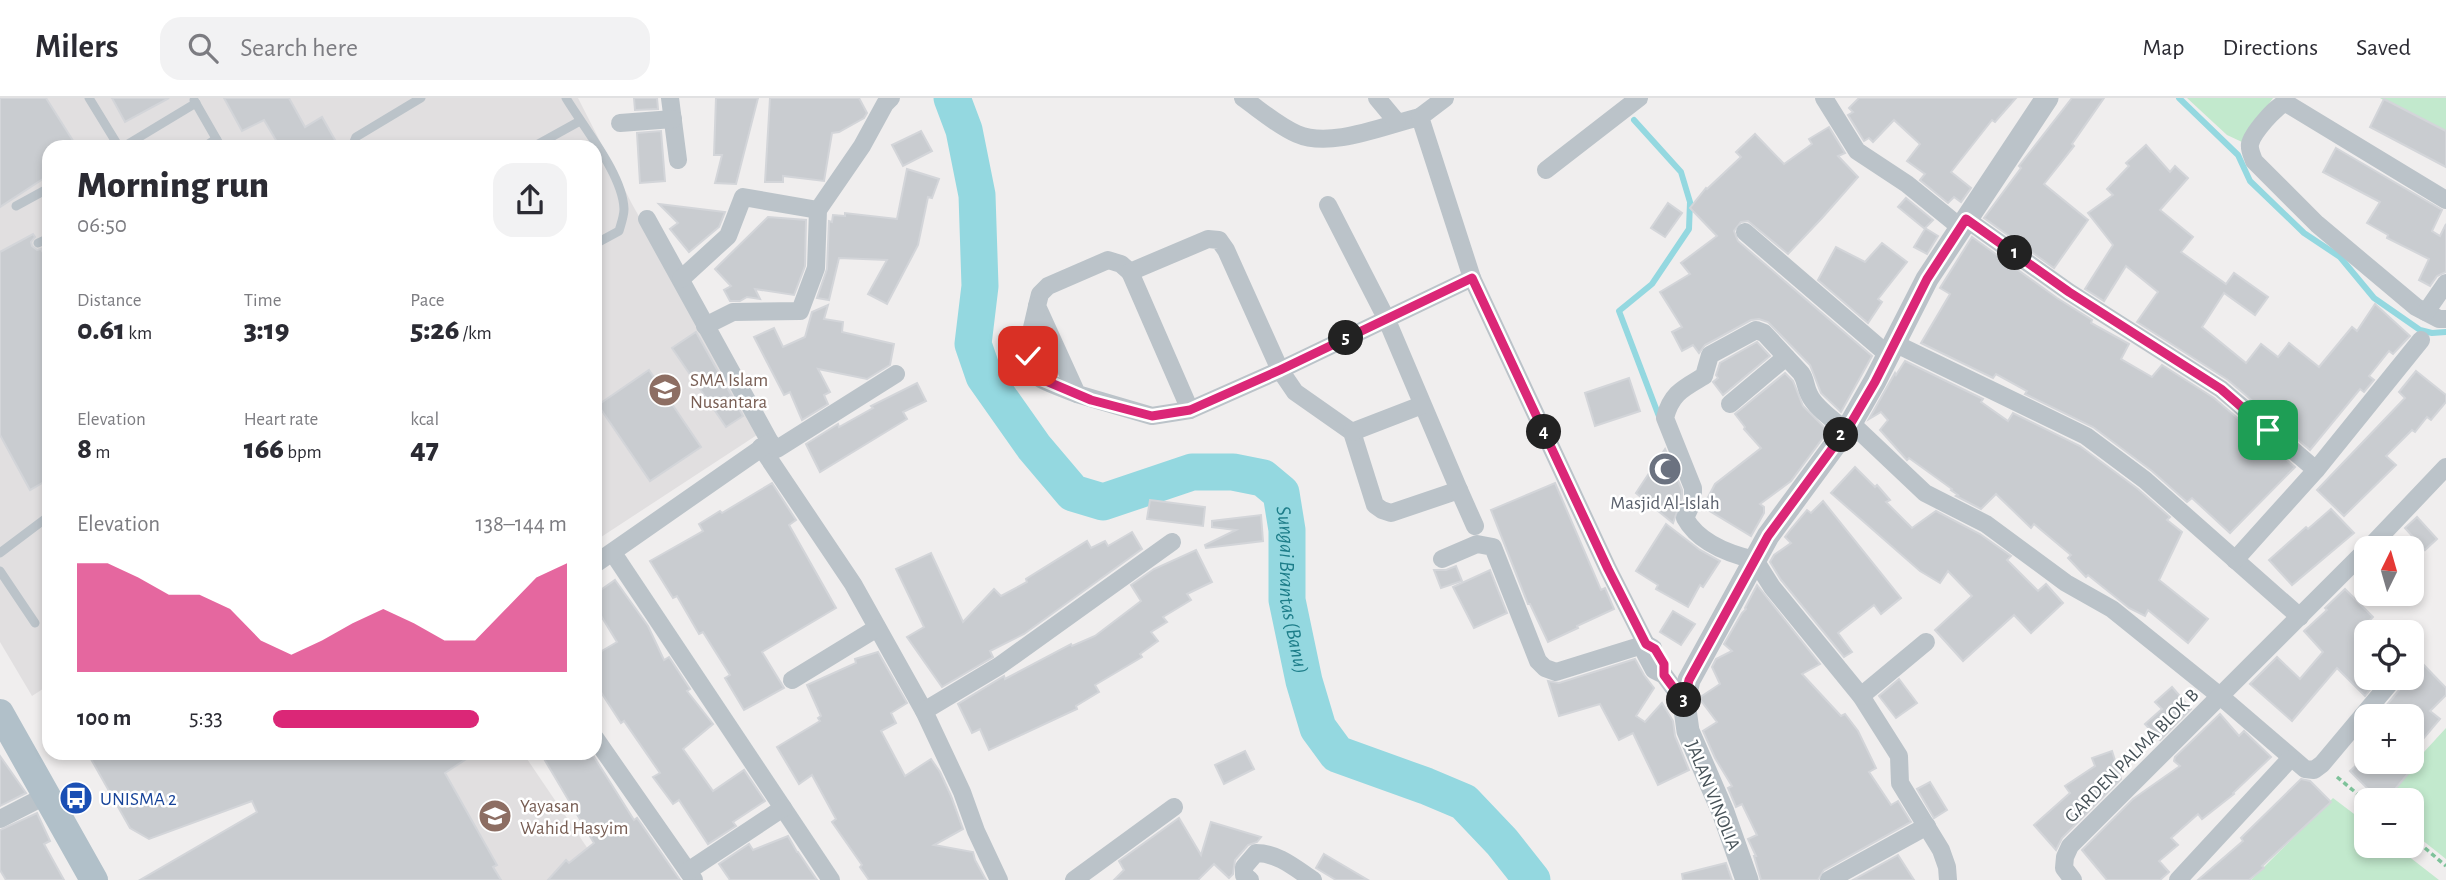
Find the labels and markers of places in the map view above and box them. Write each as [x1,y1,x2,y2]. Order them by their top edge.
pin: 1 [1997,236,2032,270]
pin: 5 [1328,320,1364,356]
pin [998,326,1058,386]
school or university icon: SMA Islam Nusantara [646,371,684,409]
place label: SMA Islam Nusantara [690,371,768,412]
pin [2238,400,2298,460]
pin: 4 [1526,414,1562,450]
pin: 2 [1824,418,1858,452]
mosque icon: Masjid Al-Islah [1646,450,1684,488]
place label: Masjid Al-Islah [1610,494,1720,513]
pin: 3 [1666,682,1702,718]
bus stop icon: UNISMA 2 [57,779,95,817]
place label: UNISMA 2 [100,790,177,809]
school or university icon: Yayasan Wahid Hasyim [476,797,514,835]
place label: Yayasan Wahid Hasyim [520,797,629,838]

